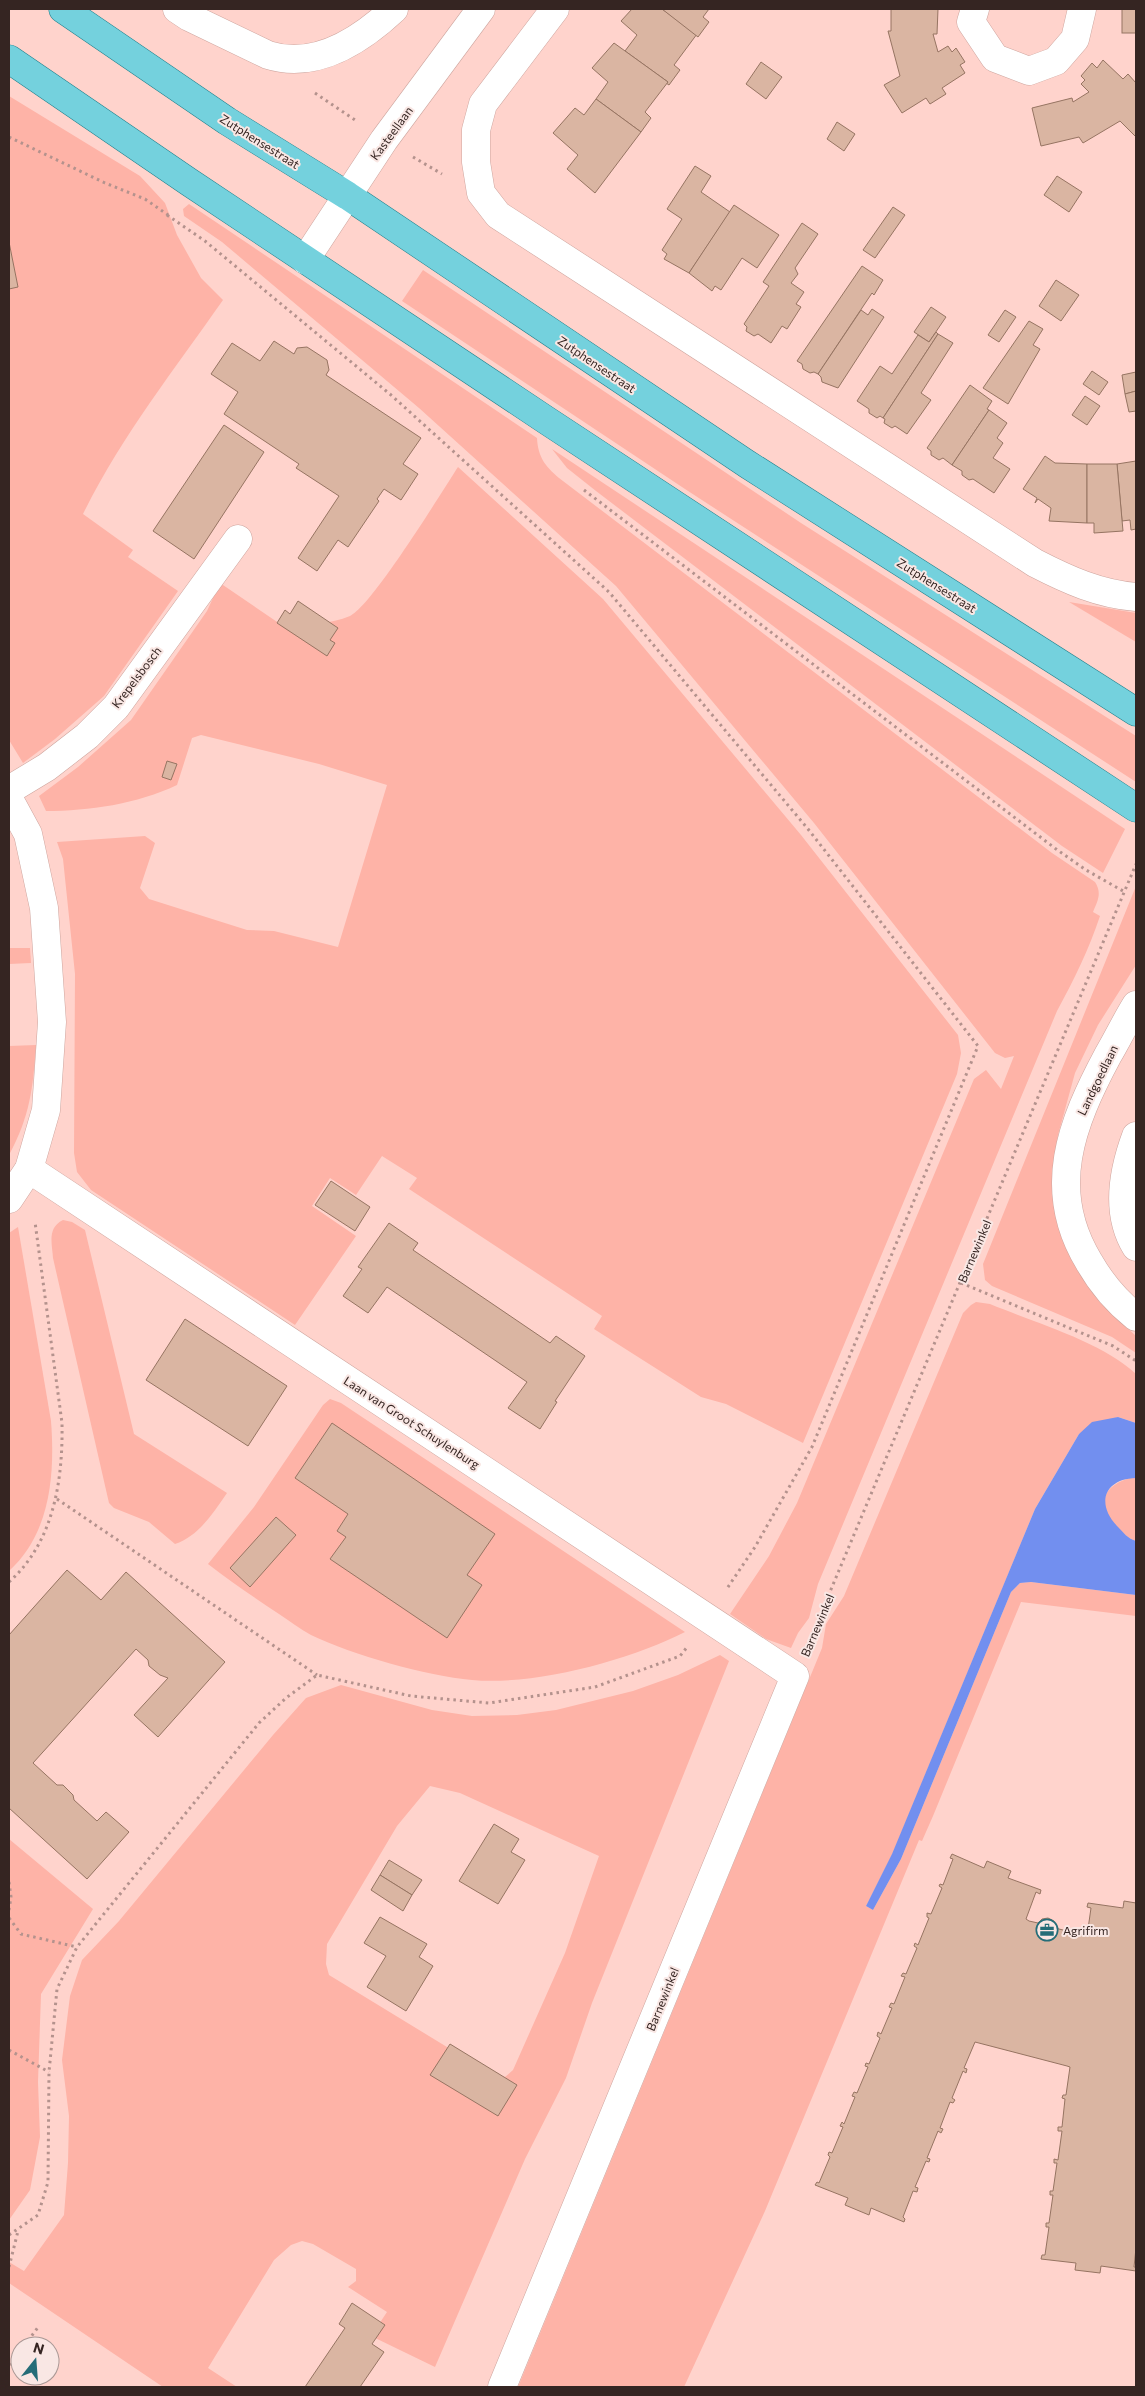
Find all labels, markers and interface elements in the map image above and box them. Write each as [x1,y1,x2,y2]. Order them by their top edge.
street label: Kasteellaan [367,103,415,163]
street label: Zutphensestraat [218,111,302,171]
street label: Zutphensestraat [555,333,639,395]
street label: Zutphensestraat [895,555,979,615]
street label: Krepelsbosch [108,644,164,710]
street label: Landgoedlaan [1074,1043,1120,1117]
street label: Barnewinkel [954,1217,994,1285]
street label: Laan van Groot Schuylenburg [341,1373,483,1471]
street label: Barnewinkel [797,1591,837,1659]
office icon: Agrifirm [1035,1918,1059,1942]
place label: Agrifirm [1063,1923,1108,1937]
street label: Barnewinkel [643,1965,681,2033]
north arrow [10,2336,60,2386]
text: N [31,2338,46,2358]

